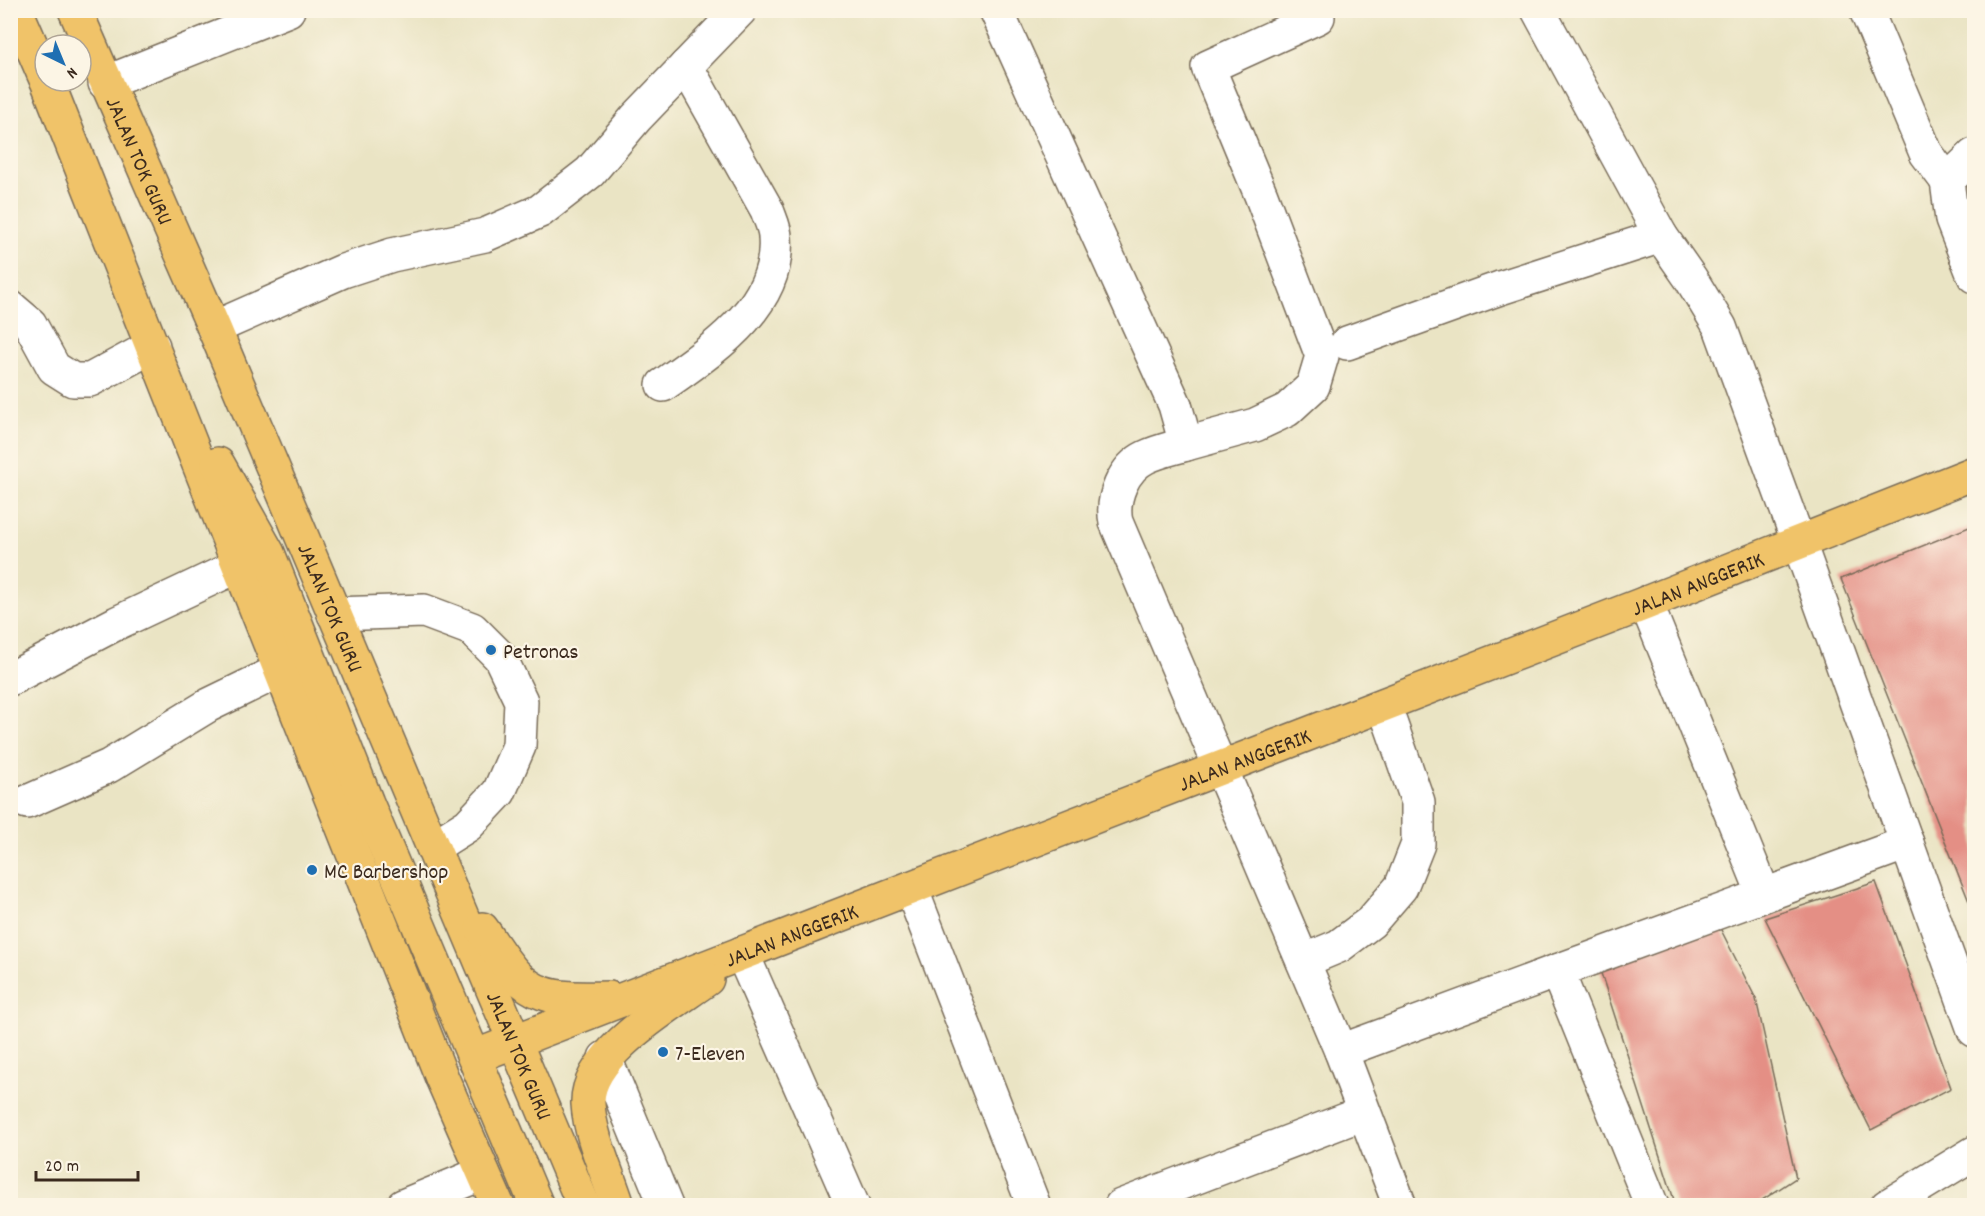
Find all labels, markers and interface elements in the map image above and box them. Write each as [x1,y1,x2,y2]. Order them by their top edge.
north arrow [33,33,93,93]
text: N [61,61,82,83]
street label: JALAN TOK GURU [96,93,179,231]
street label: JALAN TOK GURU [288,540,369,678]
street label: JALAN ANGGERIK [1628,546,1769,626]
place label: Petronas [503,638,578,669]
marker: Petronas [484,643,498,657]
street label: JALAN ANGGERIK [1175,722,1316,802]
place label: MC Barbershop [324,858,448,889]
marker: MC Barbershop [305,863,319,877]
street label: JALAN ANGGERIK [722,898,863,977]
street label: JALAN TOK GURU [476,987,558,1125]
place label: 7-Eleven [675,1040,745,1071]
marker: 7-Eleven [656,1045,670,1059]
scale bar [36,1144,138,1182]
text: 20 m [45,1155,79,1180]

